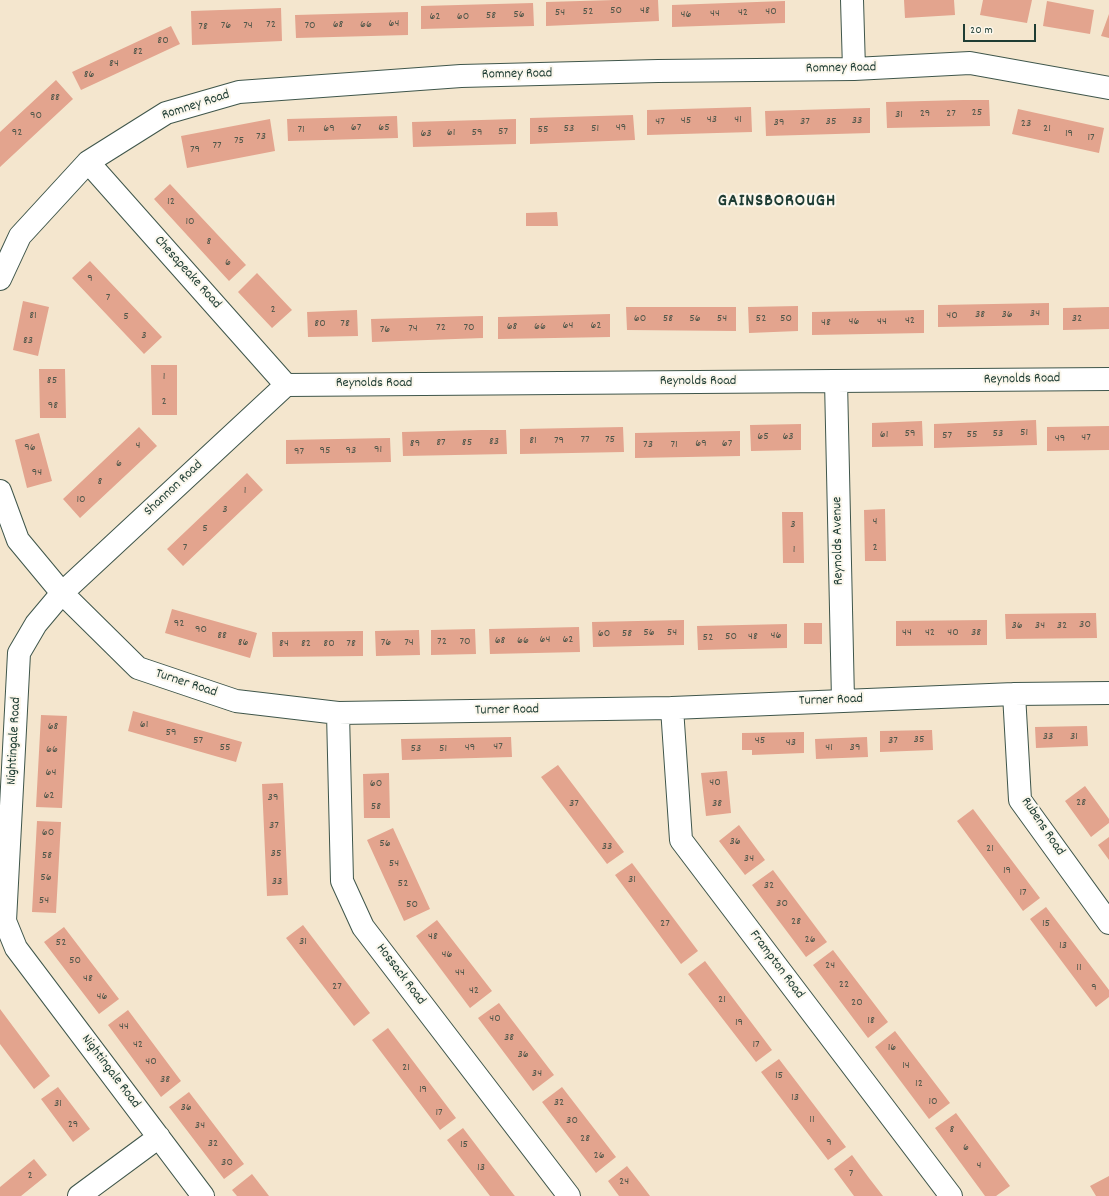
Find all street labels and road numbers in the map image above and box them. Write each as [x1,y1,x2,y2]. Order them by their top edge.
street label: Romney Road [806,60,876,78]
street label: Romney Road [482,66,552,84]
street label: Romney Road [160,87,232,125]
street label: Chesapeake Road [150,233,224,313]
street label: Reynolds Road [984,371,1060,389]
street label: Reynolds Road [660,374,736,390]
street label: Reynolds Road [336,376,412,392]
street label: Shannon Road [141,458,207,520]
street label: Reynolds Avenue [830,497,848,585]
street label: Turner Road [153,666,219,702]
street label: Turner Road [799,691,863,711]
street label: Nightingale Road [4,697,26,785]
street label: Turner Road [475,702,539,720]
street label: Rubens Road [1016,795,1068,859]
street label: Frampton Road [745,927,807,1003]
street label: Hossack Road [371,941,429,1009]
street label: Nightingale Road [77,1032,143,1112]

